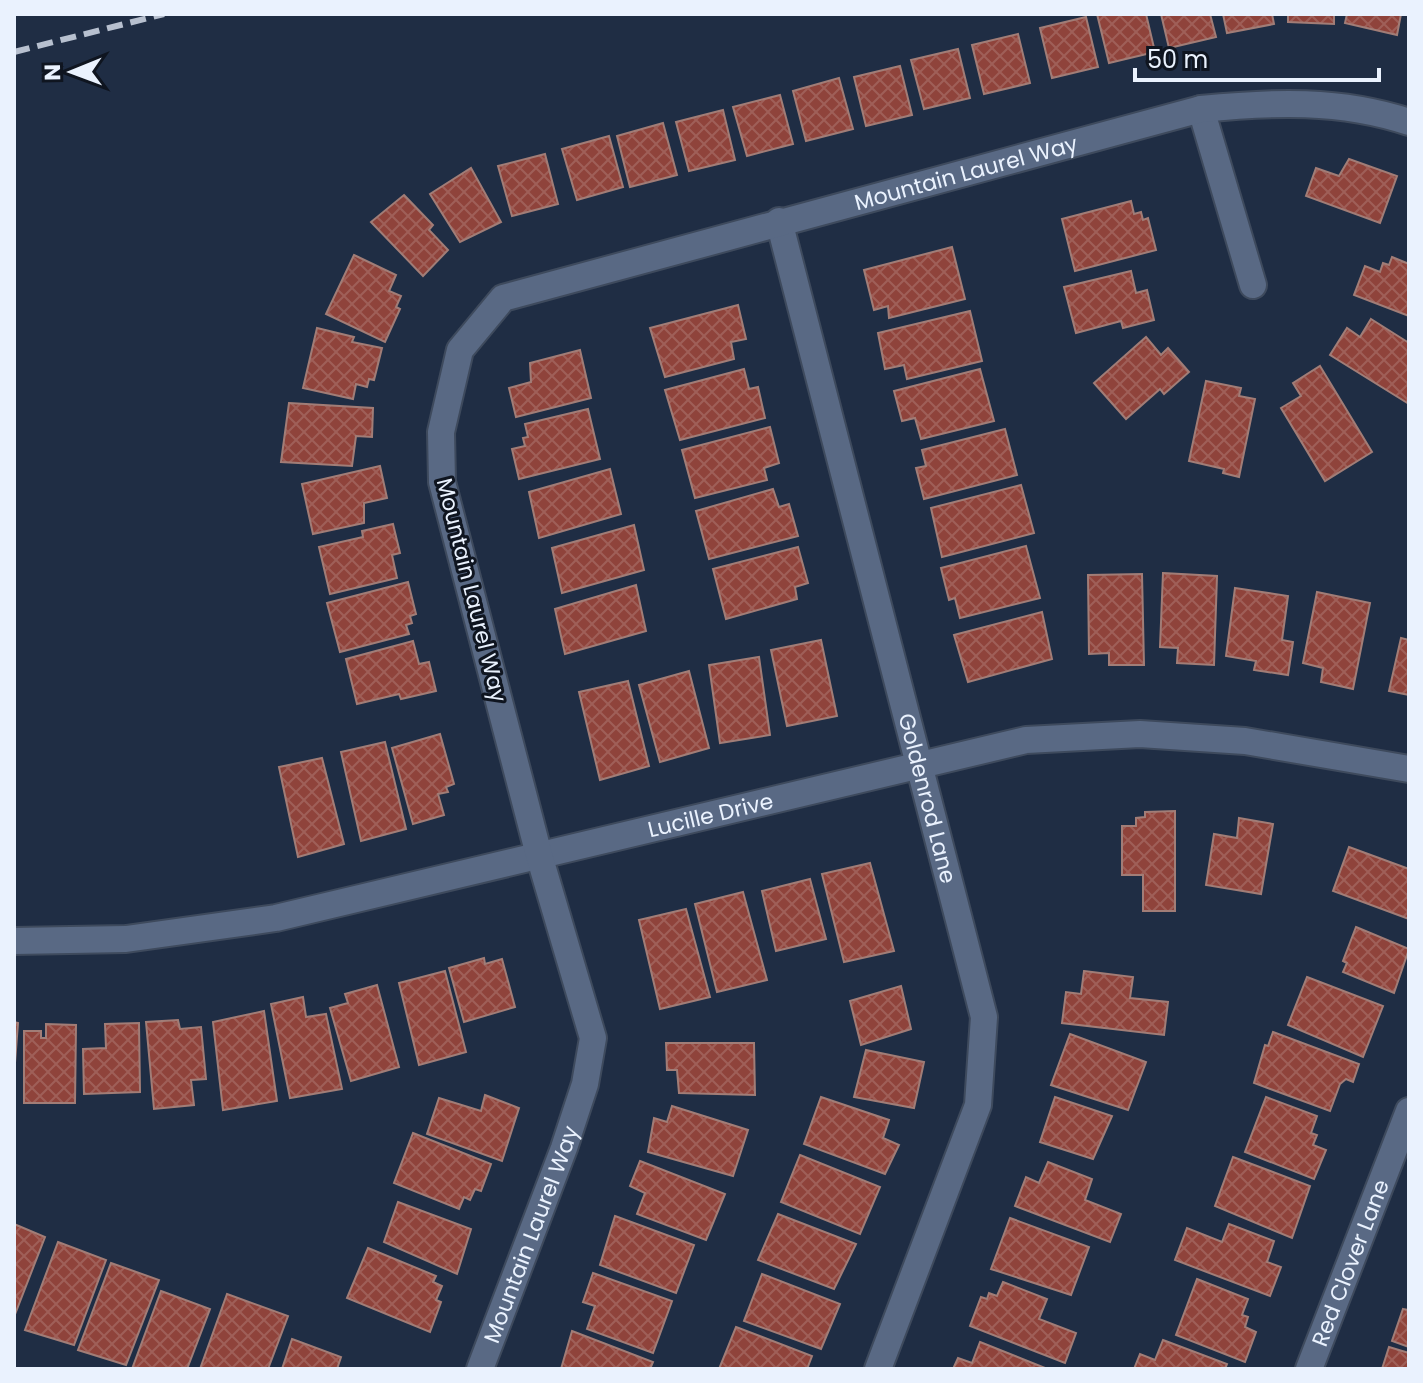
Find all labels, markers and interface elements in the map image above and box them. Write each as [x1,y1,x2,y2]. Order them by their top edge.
north arrow [32,32,112,112]
scale bar [1135,32,1379,82]
text: 50 m [1147,43,1208,76]
text: N [37,64,68,81]
street label: Mountain Laurel Way [851,128,1082,218]
street label: Mountain Laurel Way [429,475,514,706]
street label: Goldenrod Lane [890,710,964,887]
street label: Lucille Drive [645,786,776,845]
street label: Mountain Laurel Way [476,1121,586,1348]
street label: Red Clover Lane [1304,1175,1397,1351]

